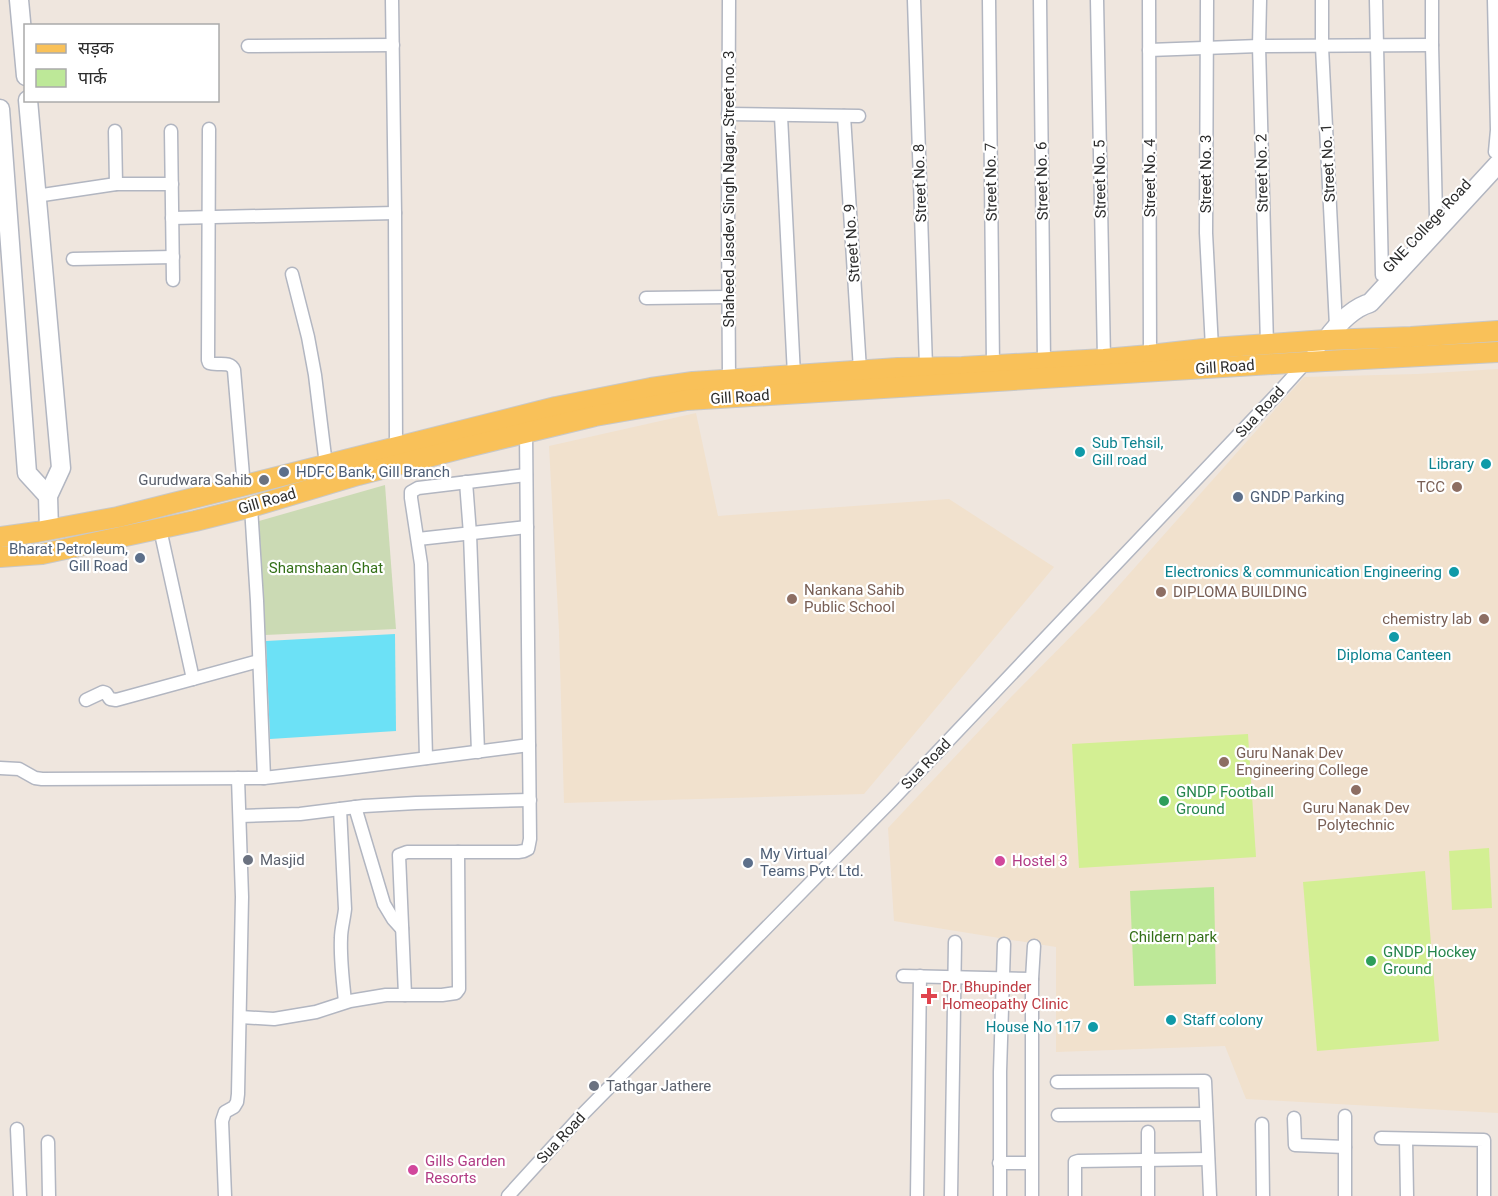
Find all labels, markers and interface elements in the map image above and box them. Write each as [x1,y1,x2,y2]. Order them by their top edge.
legend [24,24,219,102]
text: सड़क [78,37,115,58]
street label: Shaheed Jasdev Singh Nagar, Street no. 3 [720,51,738,327]
text: पार्क [78,67,108,88]
street label: Street No. 1 [1317,123,1339,203]
street label: Street No. 2 [1252,134,1272,212]
street label: Street No. 3 [1197,135,1215,213]
street label: Street No. 4 [1141,138,1159,217]
street label: Street No. 5 [1090,140,1110,218]
street label: Street No. 6 [1032,142,1052,220]
street label: Street No. 8 [910,143,930,223]
street label: Street No. 7 [981,143,1001,221]
street label: GNE College Road [1379,176,1475,276]
street label: Street No. 9 [840,203,864,283]
street label: Gill Road [1195,356,1255,378]
street label: Sua Road [1232,383,1288,441]
street label: Gill Road [710,386,770,408]
place label: Sub Tehsil, Gill road [1092,434,1164,469]
marker: Sub Tehsil, Gill road [1073,445,1087,459]
place label: Library [1429,455,1474,473]
marker: Library [1479,457,1493,471]
place label: HDFC Bank, Gill Branch [296,463,450,481]
marker: HDFC Bank, Gill Branch [277,465,291,479]
place label: Gurudwara Sahib [138,471,252,489]
marker: Gurudwara Sahib [257,473,271,487]
place label: TCC [1417,478,1445,496]
marker: TCC [1450,480,1464,494]
street label: Gill Road [236,484,298,518]
place label: GNDP Parking [1250,488,1345,506]
marker: GNDP Parking [1231,490,1245,504]
place label: Bharat Petroleum, Gill Road [9,540,128,575]
marker: Bharat Petroleum, Gill Road [133,551,147,565]
park label: Shamshaan Ghat [269,559,383,577]
place label: Electronics & communication Engineering [1165,563,1442,581]
marker: Electronics & communication Engineering [1447,565,1461,579]
place label: Nankana Sahib Public School [804,581,904,616]
place label: DIPLOMA BUILDING [1173,583,1307,601]
marker: DIPLOMA BUILDING [1154,585,1168,599]
marker: Nankana Sahib Public School [785,592,799,606]
place label: chemistry lab [1382,610,1472,628]
marker: chemistry lab [1477,612,1491,626]
marker: Diploma Canteen [1387,630,1401,644]
place label: Diploma Canteen [1337,646,1451,664]
street label: Sua Road [897,735,955,793]
place label: Guru Nanak Dev Engineering College [1236,744,1368,779]
marker: Guru Nanak Dev Engineering College [1217,755,1231,769]
place label: GNDP Football Ground [1176,783,1274,818]
marker: Guru Nanak Dev Polytechnic [1349,783,1363,797]
marker: GNDP Football Ground [1157,794,1171,808]
place label: Guru Nanak Dev Polytechnic [1302,799,1410,834]
place label: My Virtual Teams Pvt. Ltd. [760,845,864,880]
place label: Masjid [260,851,305,869]
place label: Hostel 3 [1012,852,1068,870]
marker: Masjid [241,853,255,867]
marker: Hostel 3 [993,854,1007,868]
marker: My Virtual Teams Pvt. Ltd. [741,856,755,870]
park label: Childern park [1129,928,1217,946]
place label: GNDP Hockey Ground [1383,943,1476,978]
marker: GNDP Hockey Ground [1364,954,1378,968]
place label: Dr. Bhupinder Homeopathy Clinic [942,978,1068,1013]
marker: Dr. Bhupinder Homeopathy Clinic [920,987,938,1005]
place label: Staff colony [1183,1011,1263,1029]
marker: Staff colony [1164,1013,1178,1027]
place label: House No 117 [986,1018,1081,1036]
marker: House No 117 [1086,1020,1100,1034]
place label: Tathgar Jathere [606,1077,711,1095]
marker: Tathgar Jathere [587,1079,601,1093]
street label: Sua Road [533,1109,589,1167]
place label: Gills Garden Resorts [425,1152,506,1187]
marker: Gills Garden Resorts [406,1163,420,1177]

